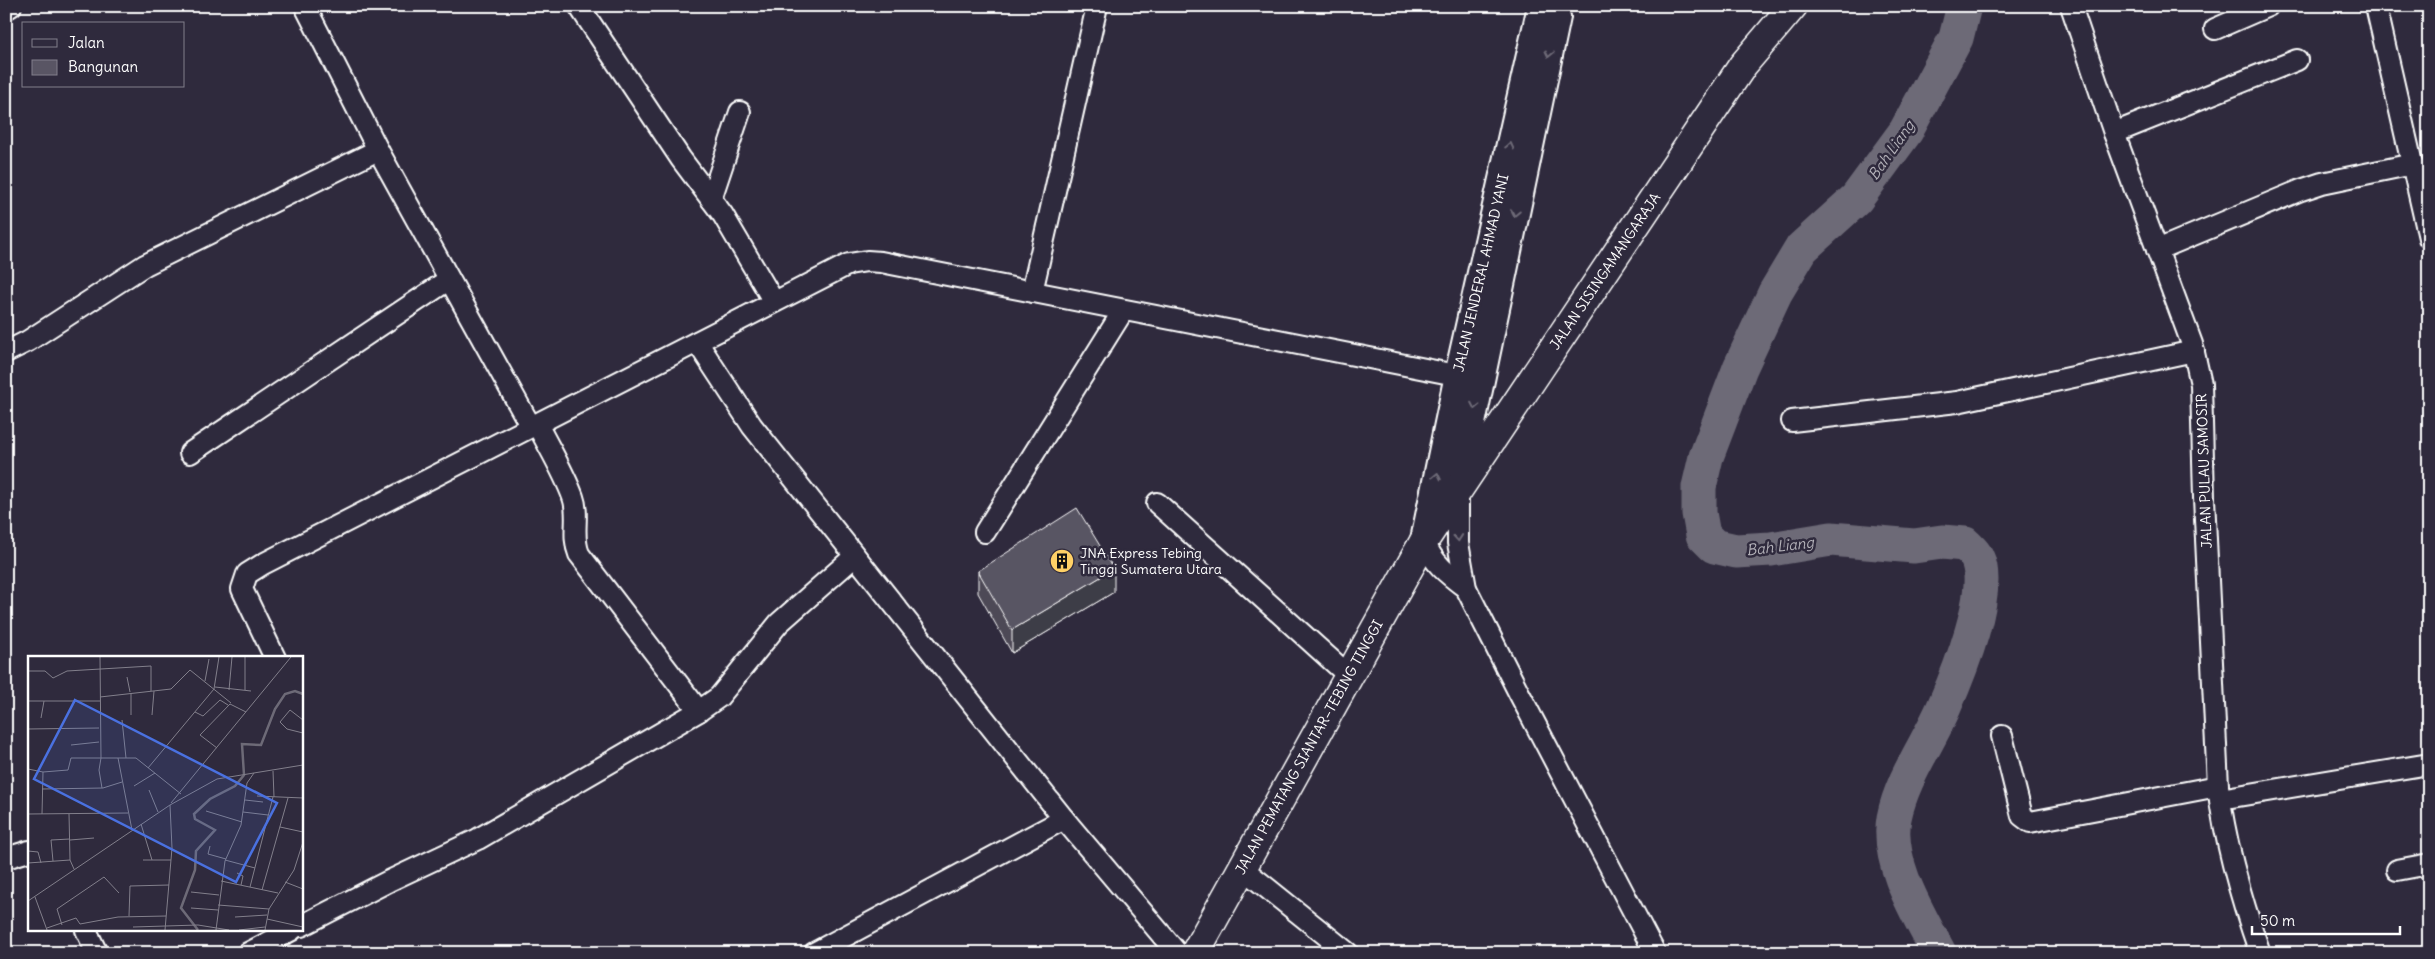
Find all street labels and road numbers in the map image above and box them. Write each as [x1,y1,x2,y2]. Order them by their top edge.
street label: JALAN JENDERAL AHMAD YANI [1449,172,1513,374]
street label: JALAN SISINGAMANGARAJA [1546,189,1664,353]
street label: JALAN PULAU SAMOSIR [2192,393,2216,549]
street label: JALAN PEMATANG SIANTAR–TEBING TINGGI [1231,617,1387,877]

